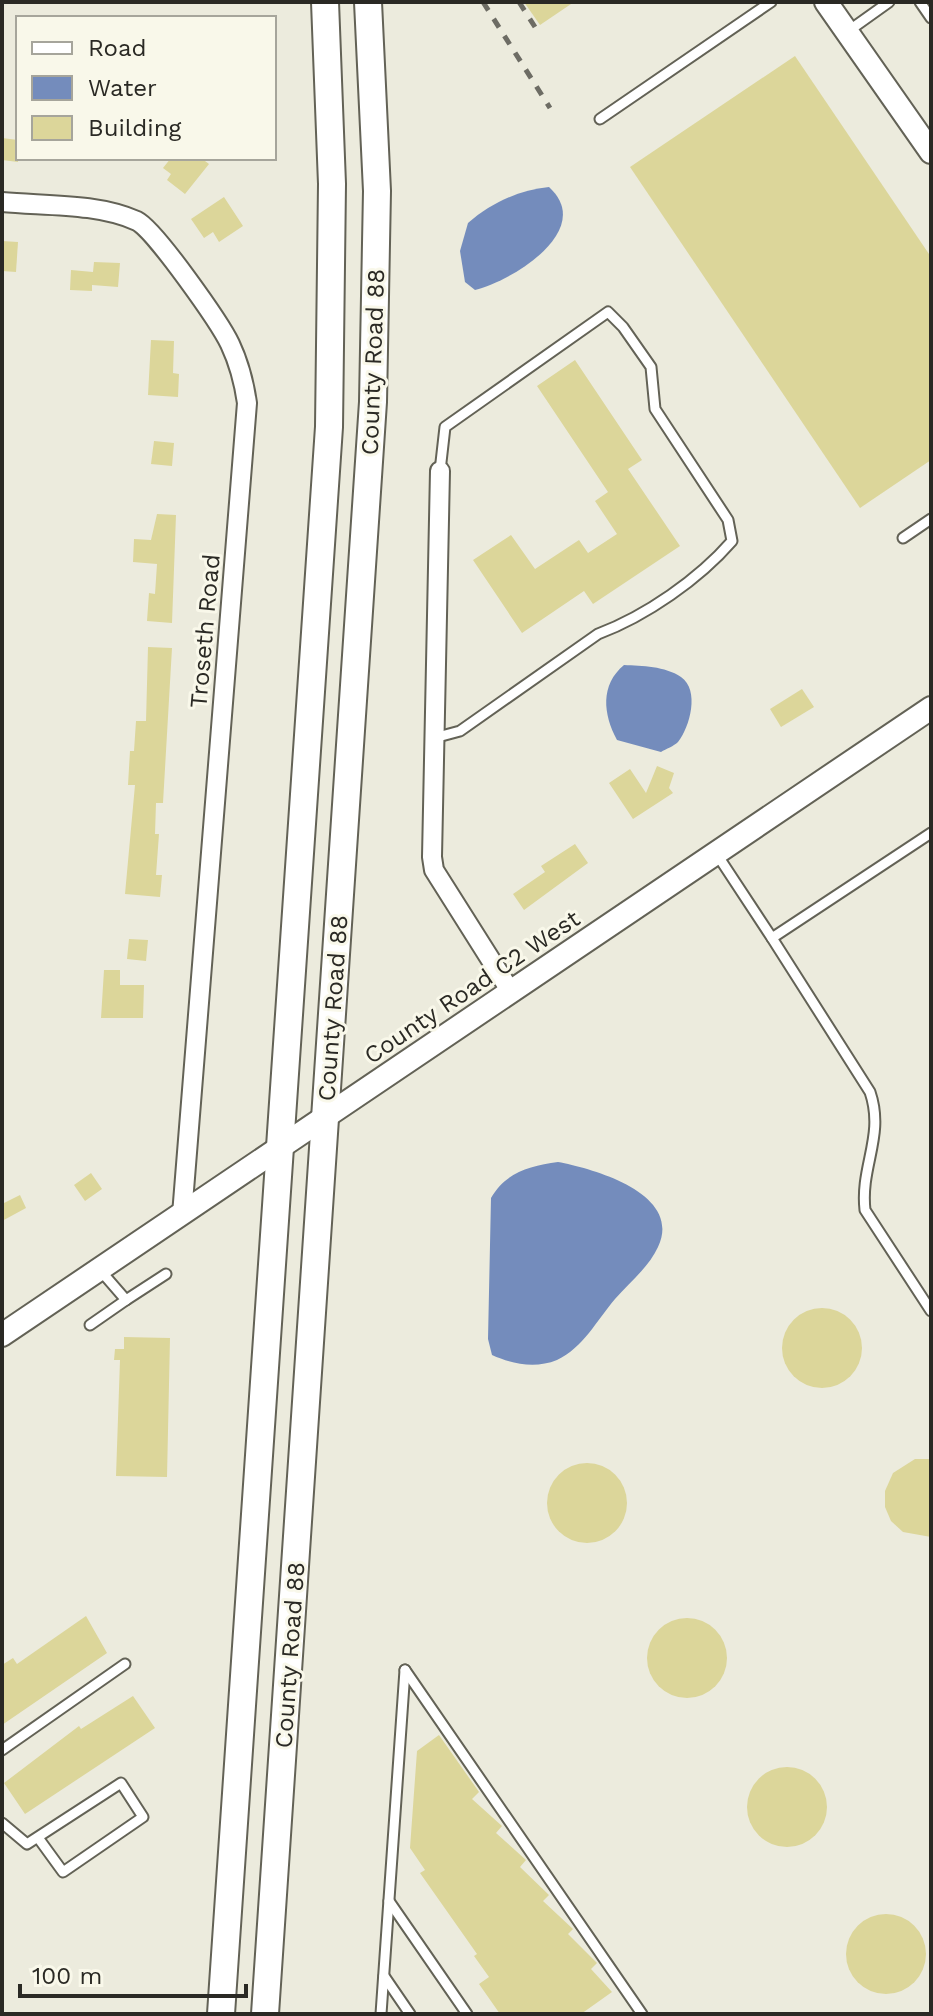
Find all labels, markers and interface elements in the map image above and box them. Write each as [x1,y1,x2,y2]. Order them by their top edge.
legend [16,16,276,160]
text: Road [88,34,147,62]
text: Water [88,74,157,102]
text: Building [88,114,181,142]
street label: County Road 88 [356,268,390,456]
street label: Troseth Road [184,553,226,709]
street label: County Road C2 West [359,904,585,1070]
street label: County Road 88 [313,914,353,1102]
street label: County Road 88 [270,1561,310,1749]
scale bar [20,1948,246,1998]
text: 100 m [32,1962,102,1990]

